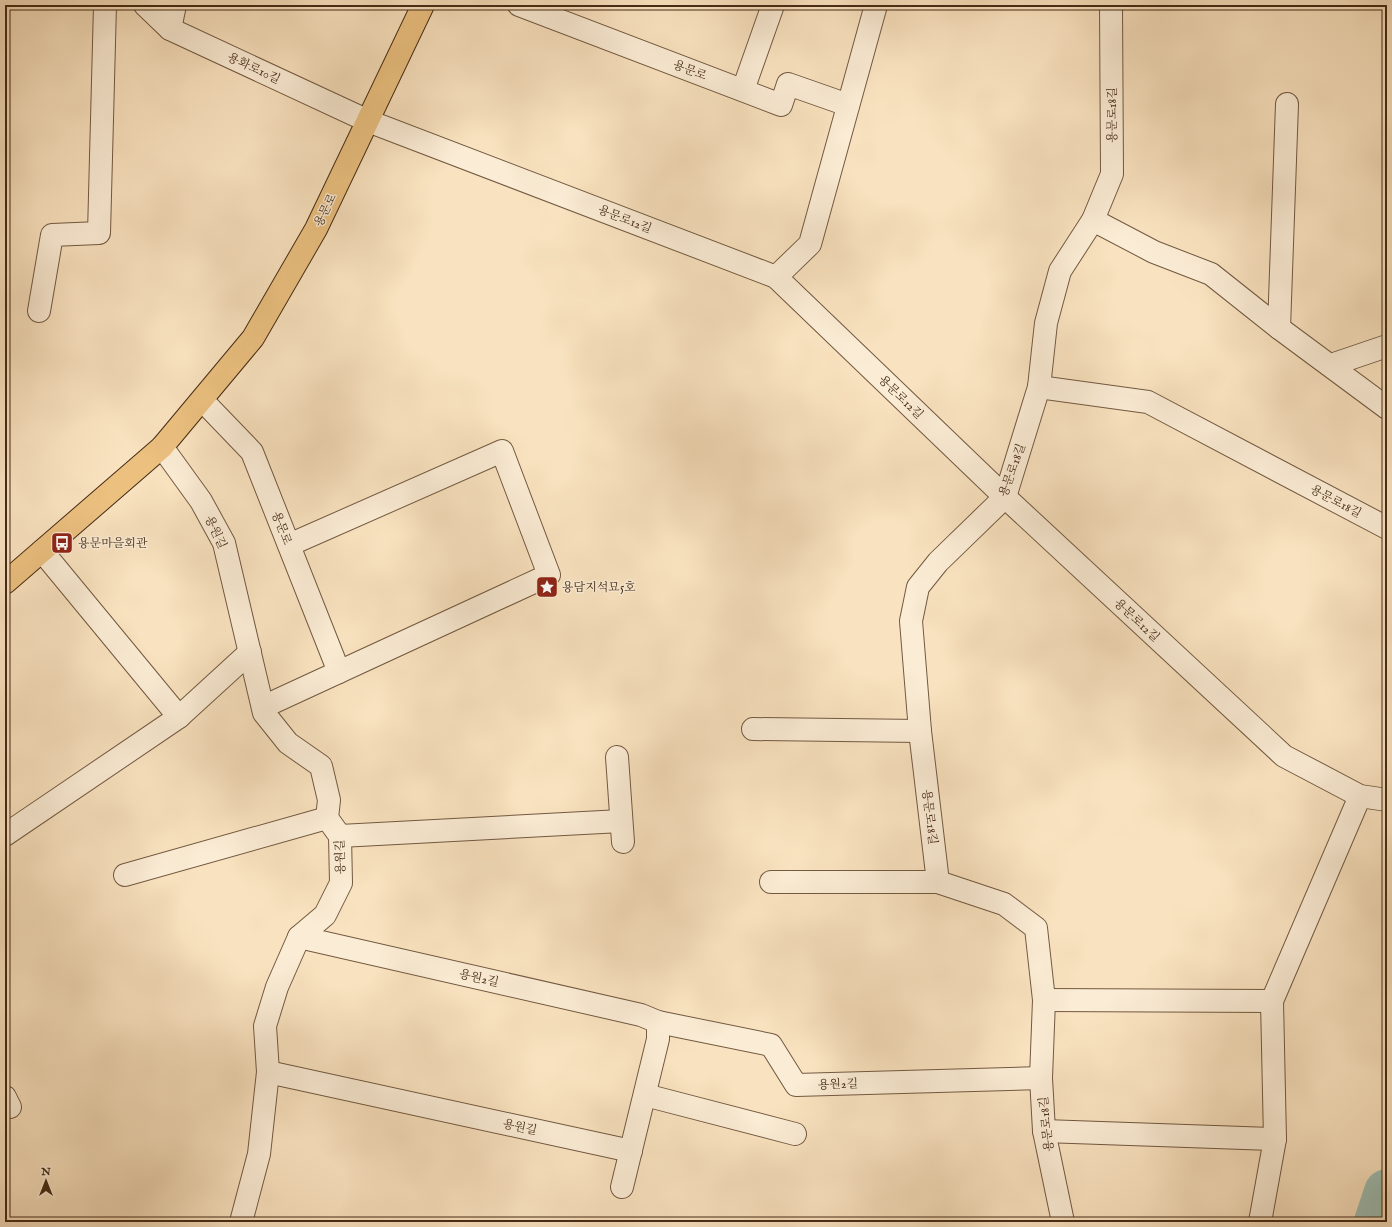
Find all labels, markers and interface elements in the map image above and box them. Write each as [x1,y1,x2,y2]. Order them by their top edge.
street label: 용화로10길 [225,50,283,87]
street label: 용문로 [671,57,709,84]
street label: 용문로18길 [1105,87,1120,143]
street label: 용문로 [311,191,340,229]
street label: 용문로12길 [596,202,654,237]
street label: 용문로12길 [875,372,926,422]
street label: 용문로18길 [996,442,1029,499]
street label: 용문로18길 [1308,482,1364,521]
street label: 용문로 [268,509,295,547]
street label: 용원길 [201,513,230,551]
bus stop icon: 용문마을회관 [49,530,75,556]
place label: 용문마을회관 [78,536,148,551]
place icon: 용담지석묘5호 [534,574,560,600]
place label: 용담지석묘5호 [562,580,636,595]
street label: 용문로12길 [1111,596,1162,645]
street label: 용문로18길 [919,789,940,846]
street label: 용원길 [332,839,349,875]
street label: 용원2길 [458,967,500,990]
street label: 용원2길 [818,1076,858,1093]
street label: 용문로18길 [1036,1096,1057,1152]
street label: 용원길 [501,1117,538,1138]
north arrow [26,1161,66,1201]
text: N [40,1165,51,1179]

